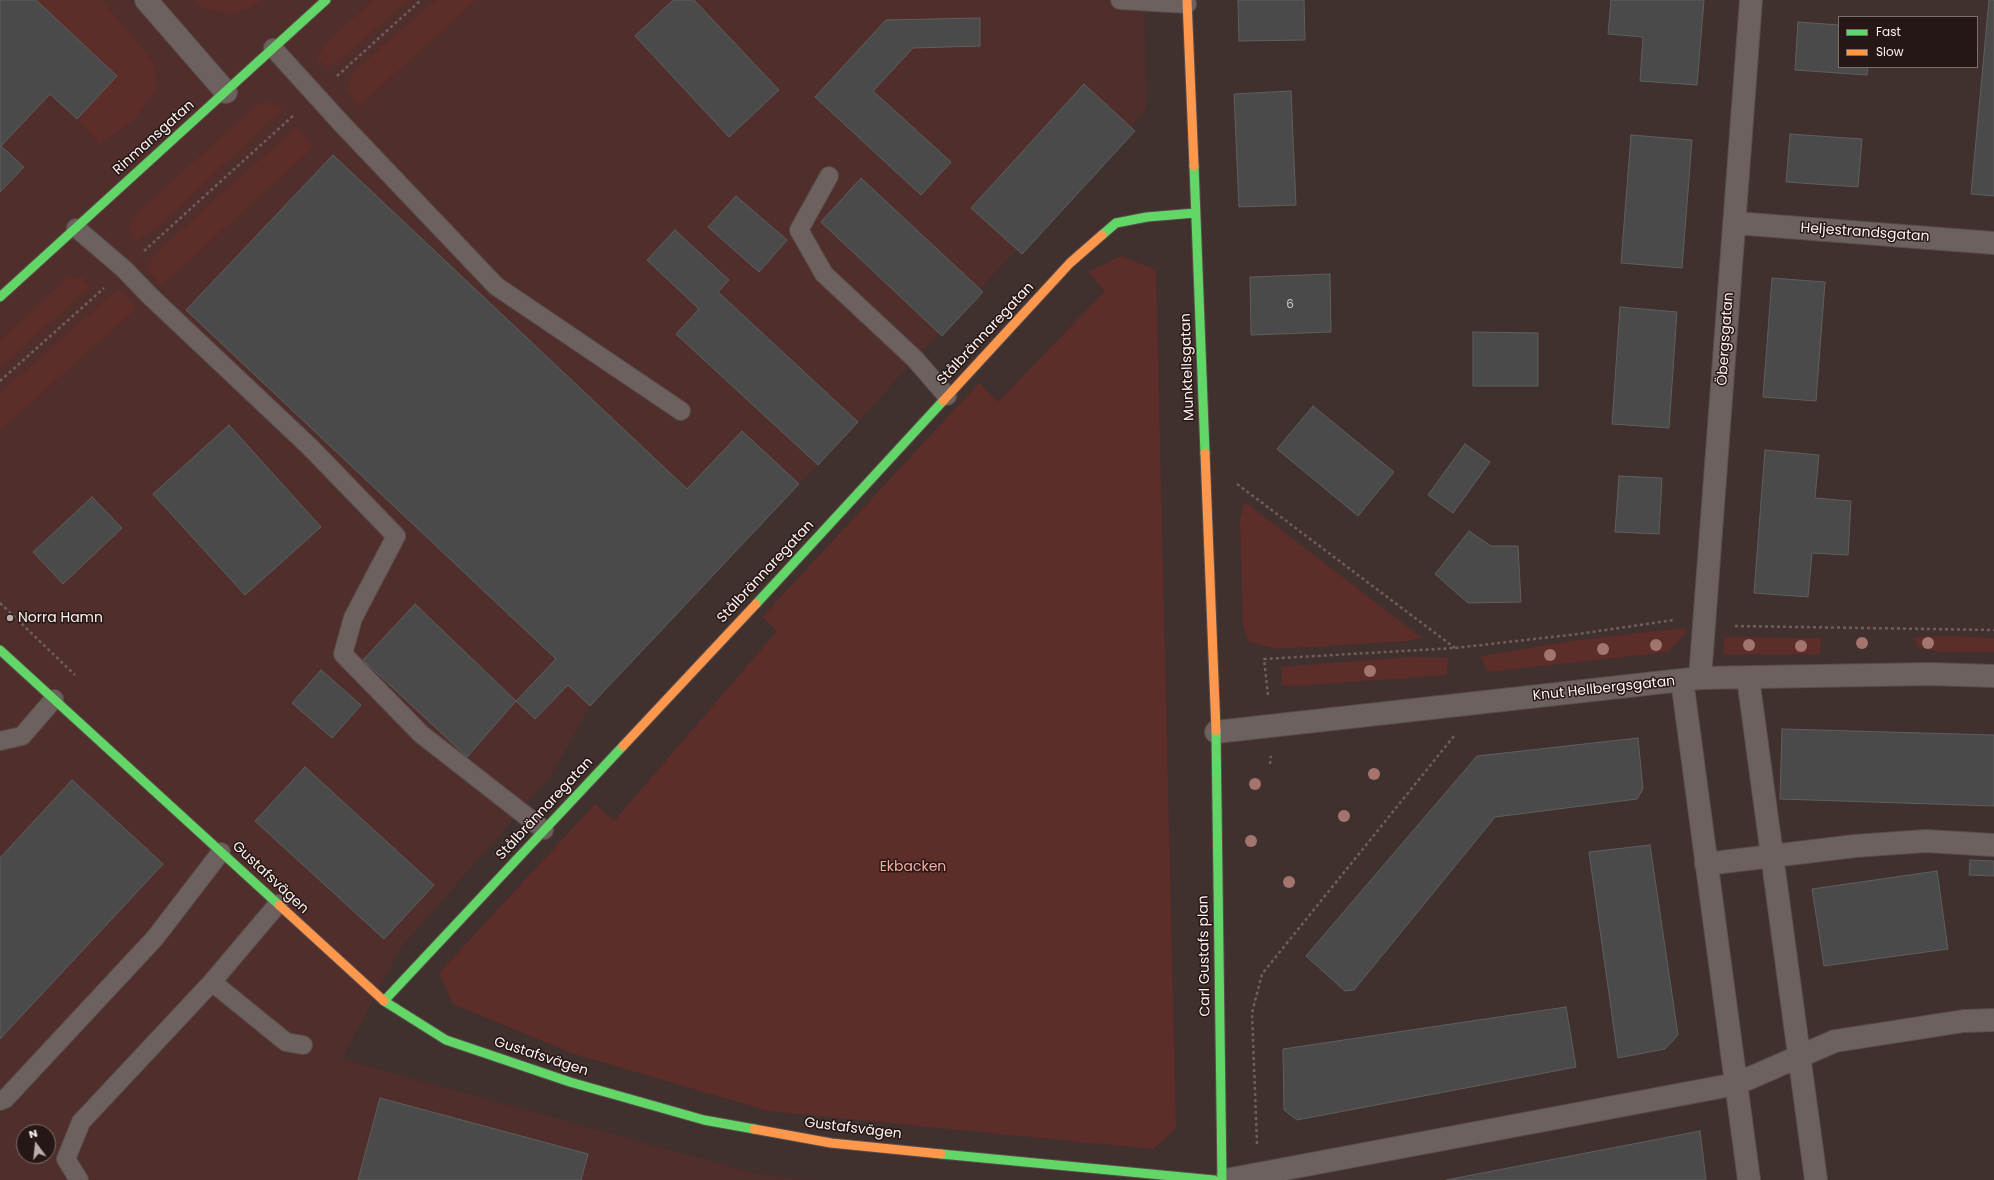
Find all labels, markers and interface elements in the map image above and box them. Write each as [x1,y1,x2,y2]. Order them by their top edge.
legend [1838,16,1978,68]
text: Fast [1876,23,1901,40]
text: Slow [1876,43,1904,60]
street label: Rinmansgatan [110,97,198,179]
street label: Heljestrandsgatan [1800,220,1930,246]
street label: Stålbrännaregatan [934,279,1038,389]
street label: Öbergsgatan [1714,292,1738,386]
house number: 6 [1286,298,1294,312]
street label: Munktellsgatan [1178,313,1198,421]
street label: Stålbrännaregatan [714,517,818,627]
place label: Norra Hamn [18,610,103,626]
marker: Norra Hamn [5,613,15,623]
street label: Knut Hellbergsgatan [1532,673,1676,705]
street label: Stålbrännaregatan [493,754,597,864]
street label: Gustafsvägen [228,838,312,918]
park label: Ekbacken [880,859,946,875]
street label: Carl Gustafs plan [1196,895,1214,1017]
street label: Gustafsvägen [492,1034,590,1080]
street label: Gustafsvägen [803,1115,903,1143]
north arrow [16,1124,56,1164]
text: N [27,1125,39,1142]

